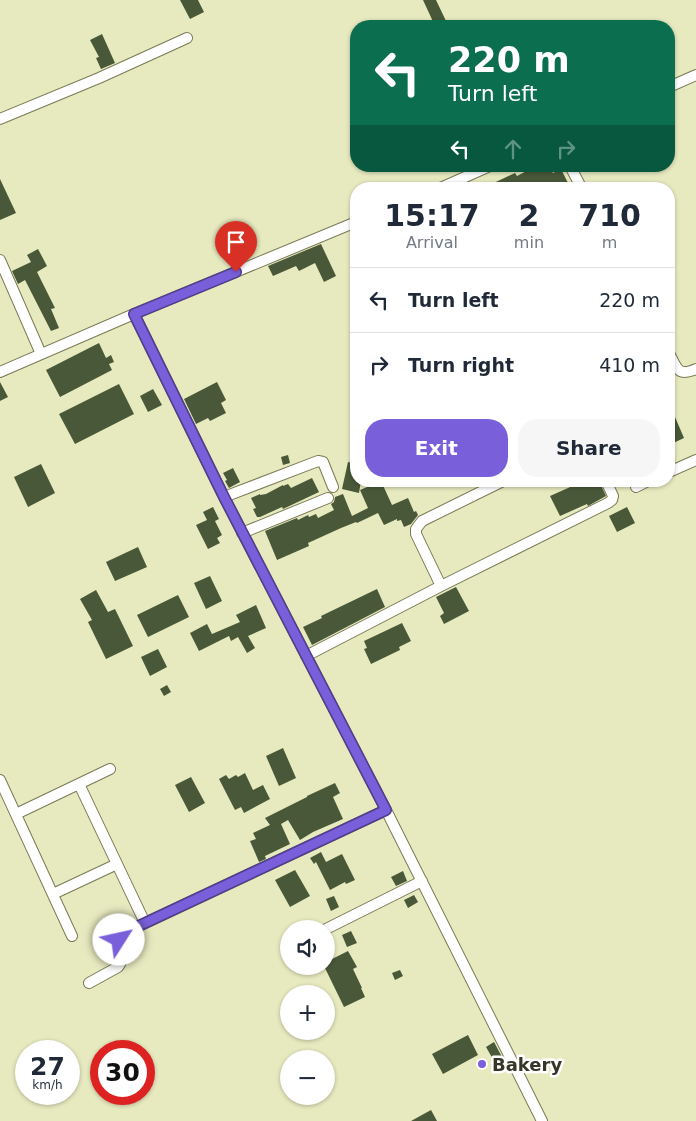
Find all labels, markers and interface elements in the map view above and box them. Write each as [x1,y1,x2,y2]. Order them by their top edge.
icon: left [365,40,430,105]
text: 220 m [448,40,570,80]
text: Turn left [448,81,537,106]
icon: left [446,135,474,163]
icon: ahead [499,135,527,163]
icon: right [552,135,580,163]
text: 15:17 [384,198,480,233]
text: 2 [518,198,539,233]
text: 710 [578,198,641,233]
pin [215,221,257,272]
icon: arrive [222,228,250,256]
text: Arrival [406,233,458,252]
text: min [514,233,544,252]
text: m [602,233,617,252]
icon: left [365,286,393,314]
text: Turn left [408,289,499,311]
text: 220 m [599,289,660,311]
icon: right [365,351,393,379]
text: Turn right [408,354,514,376]
text: 410 m [599,354,660,376]
button: Exit [365,419,508,477]
button: Share [518,419,660,477]
position arrow [92,913,144,965]
map controls [280,920,335,1105]
button: sound [280,920,335,975]
button: + [280,985,335,1040]
speed limit sign: 30 [90,1040,155,1105]
button: − [280,1050,335,1105]
text: 27 [30,1052,65,1081]
place label: Bakery [492,1054,562,1075]
marker: Bakery [476,1058,488,1070]
text: km/h [32,1078,63,1092]

